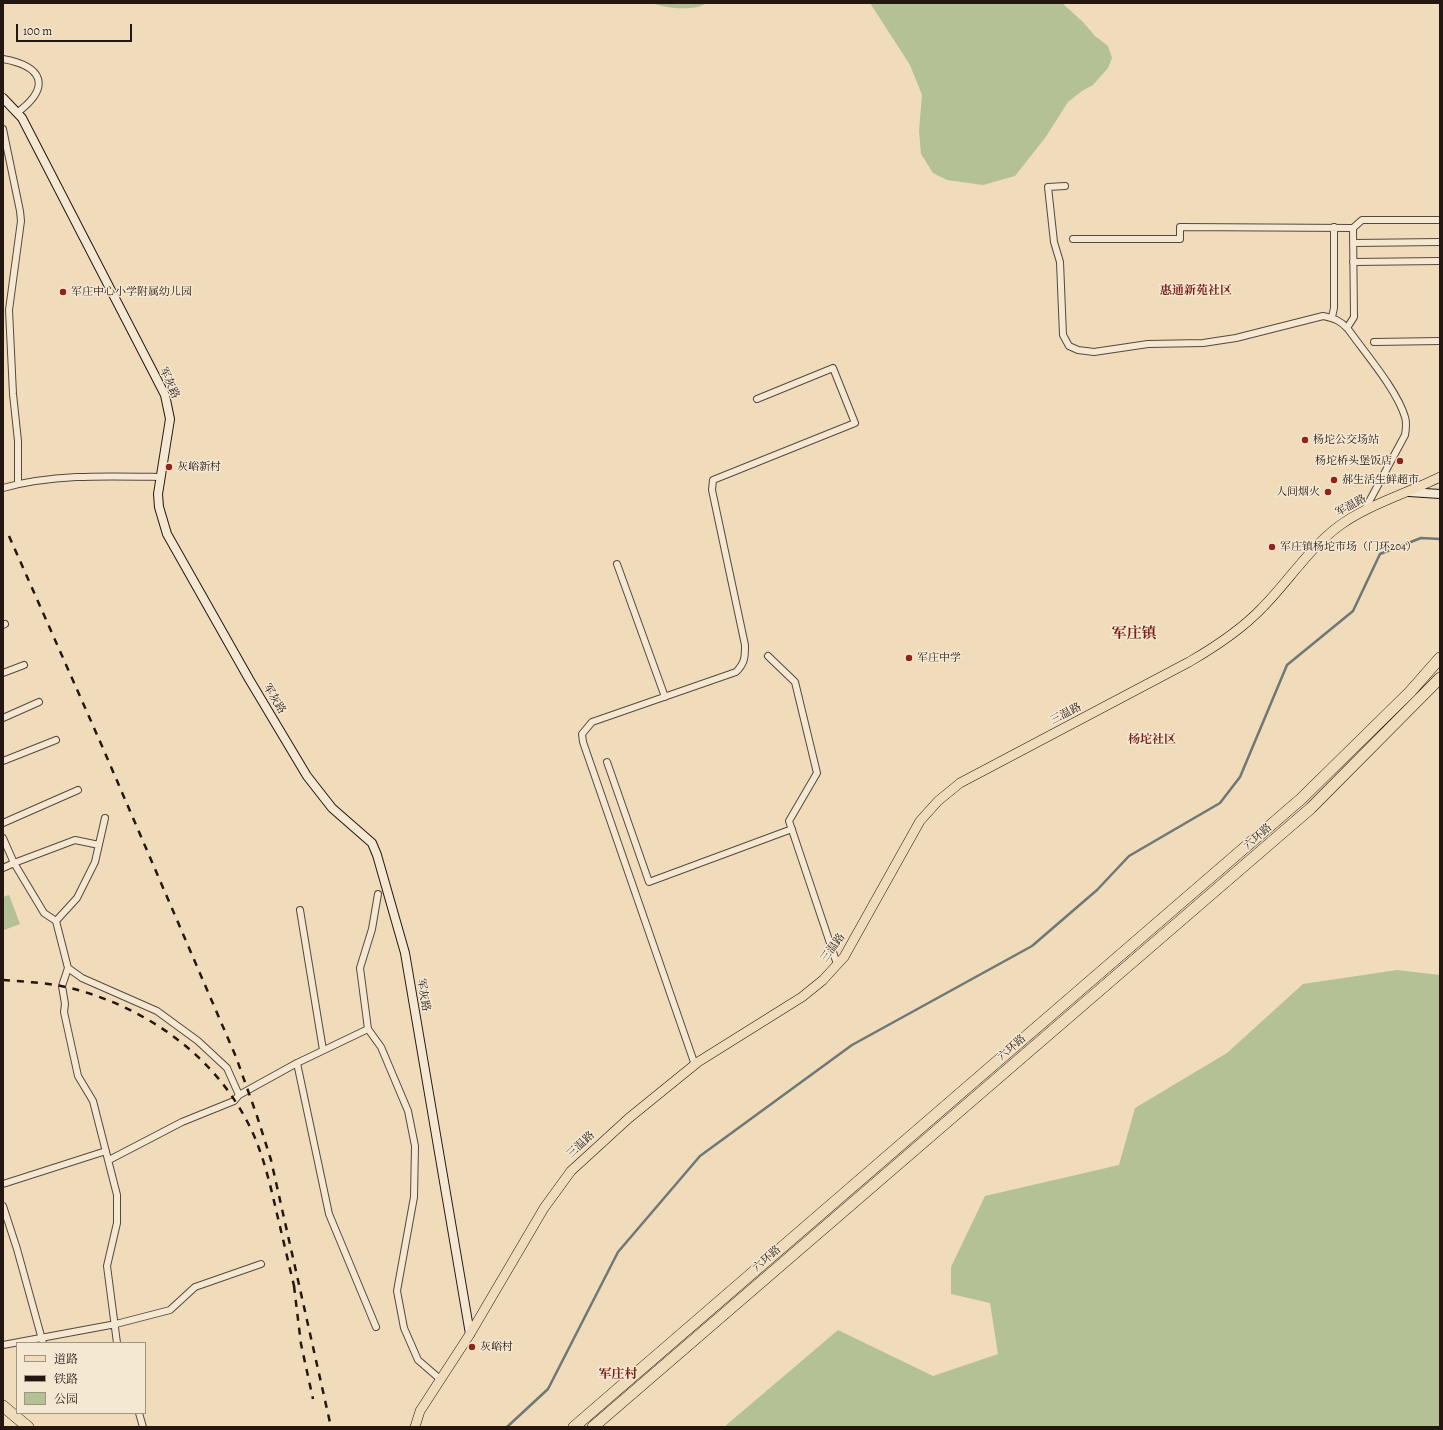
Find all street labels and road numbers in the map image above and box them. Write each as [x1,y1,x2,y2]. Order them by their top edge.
street label: 军灰路 [156,365,182,401]
street label: 军温路 [1333,492,1369,520]
street label: 军灰路 [260,681,288,717]
street label: 三温路 [1048,701,1084,727]
street label: 六环路 [1241,821,1275,853]
street label: 三温路 [818,931,848,965]
street label: 军灰路 [414,978,432,1012]
street label: 六环路 [995,1032,1029,1064]
street label: 三温路 [564,1129,598,1161]
street label: 六环路 [750,1243,784,1275]

